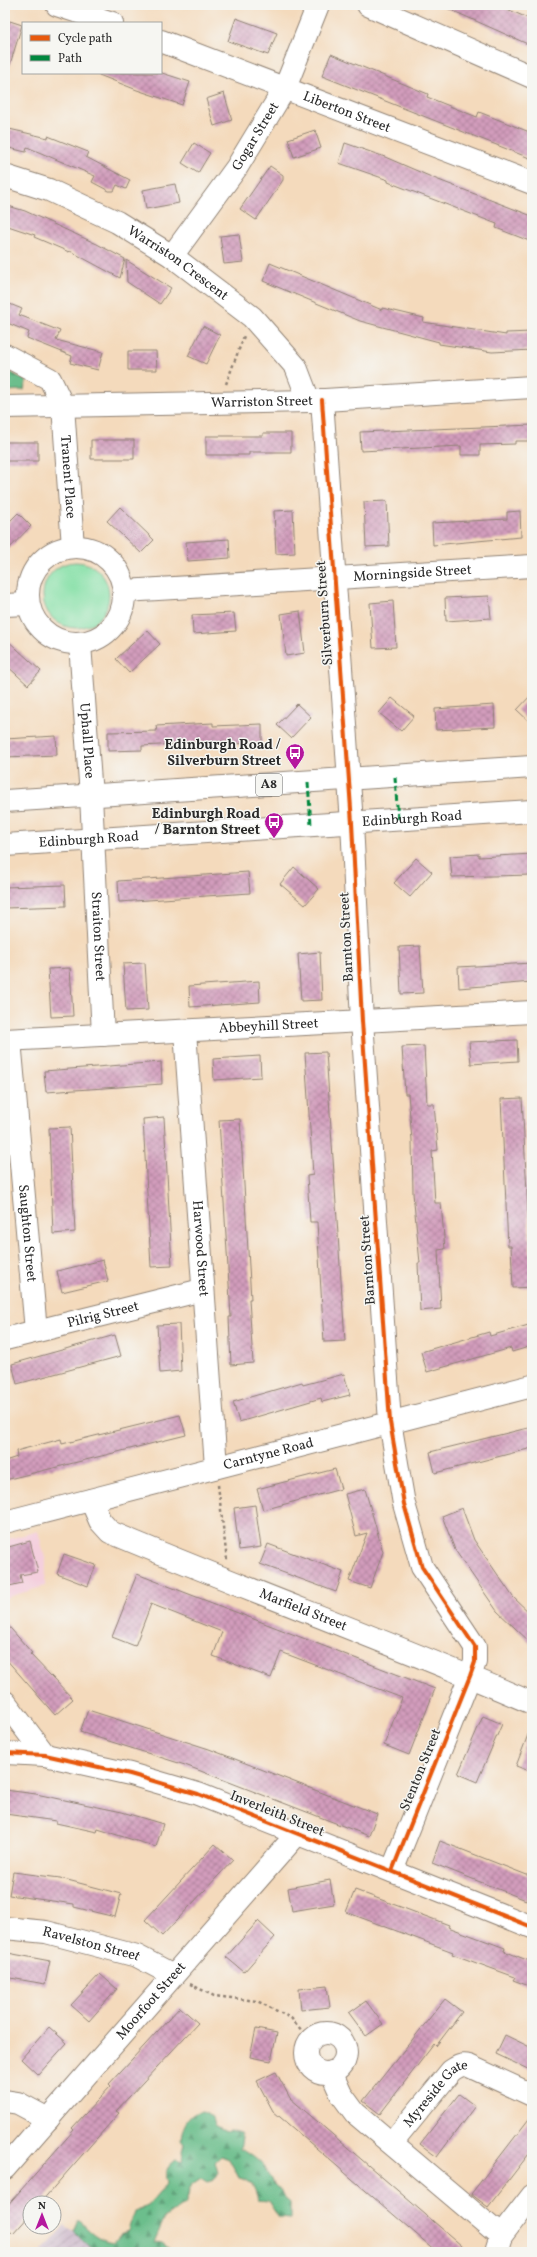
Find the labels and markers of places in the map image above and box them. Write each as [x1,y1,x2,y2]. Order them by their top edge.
place label: Edinburgh Road / Silverburn Street [164,736,281,771]
bus stop icon: Edinburgh Road / Silverburn Street [284,742,306,770]
place label: Edinburgh Road / Barnton Street [152,805,260,840]
bus stop icon: Edinburgh Road / Barnton Street [263,811,285,839]

